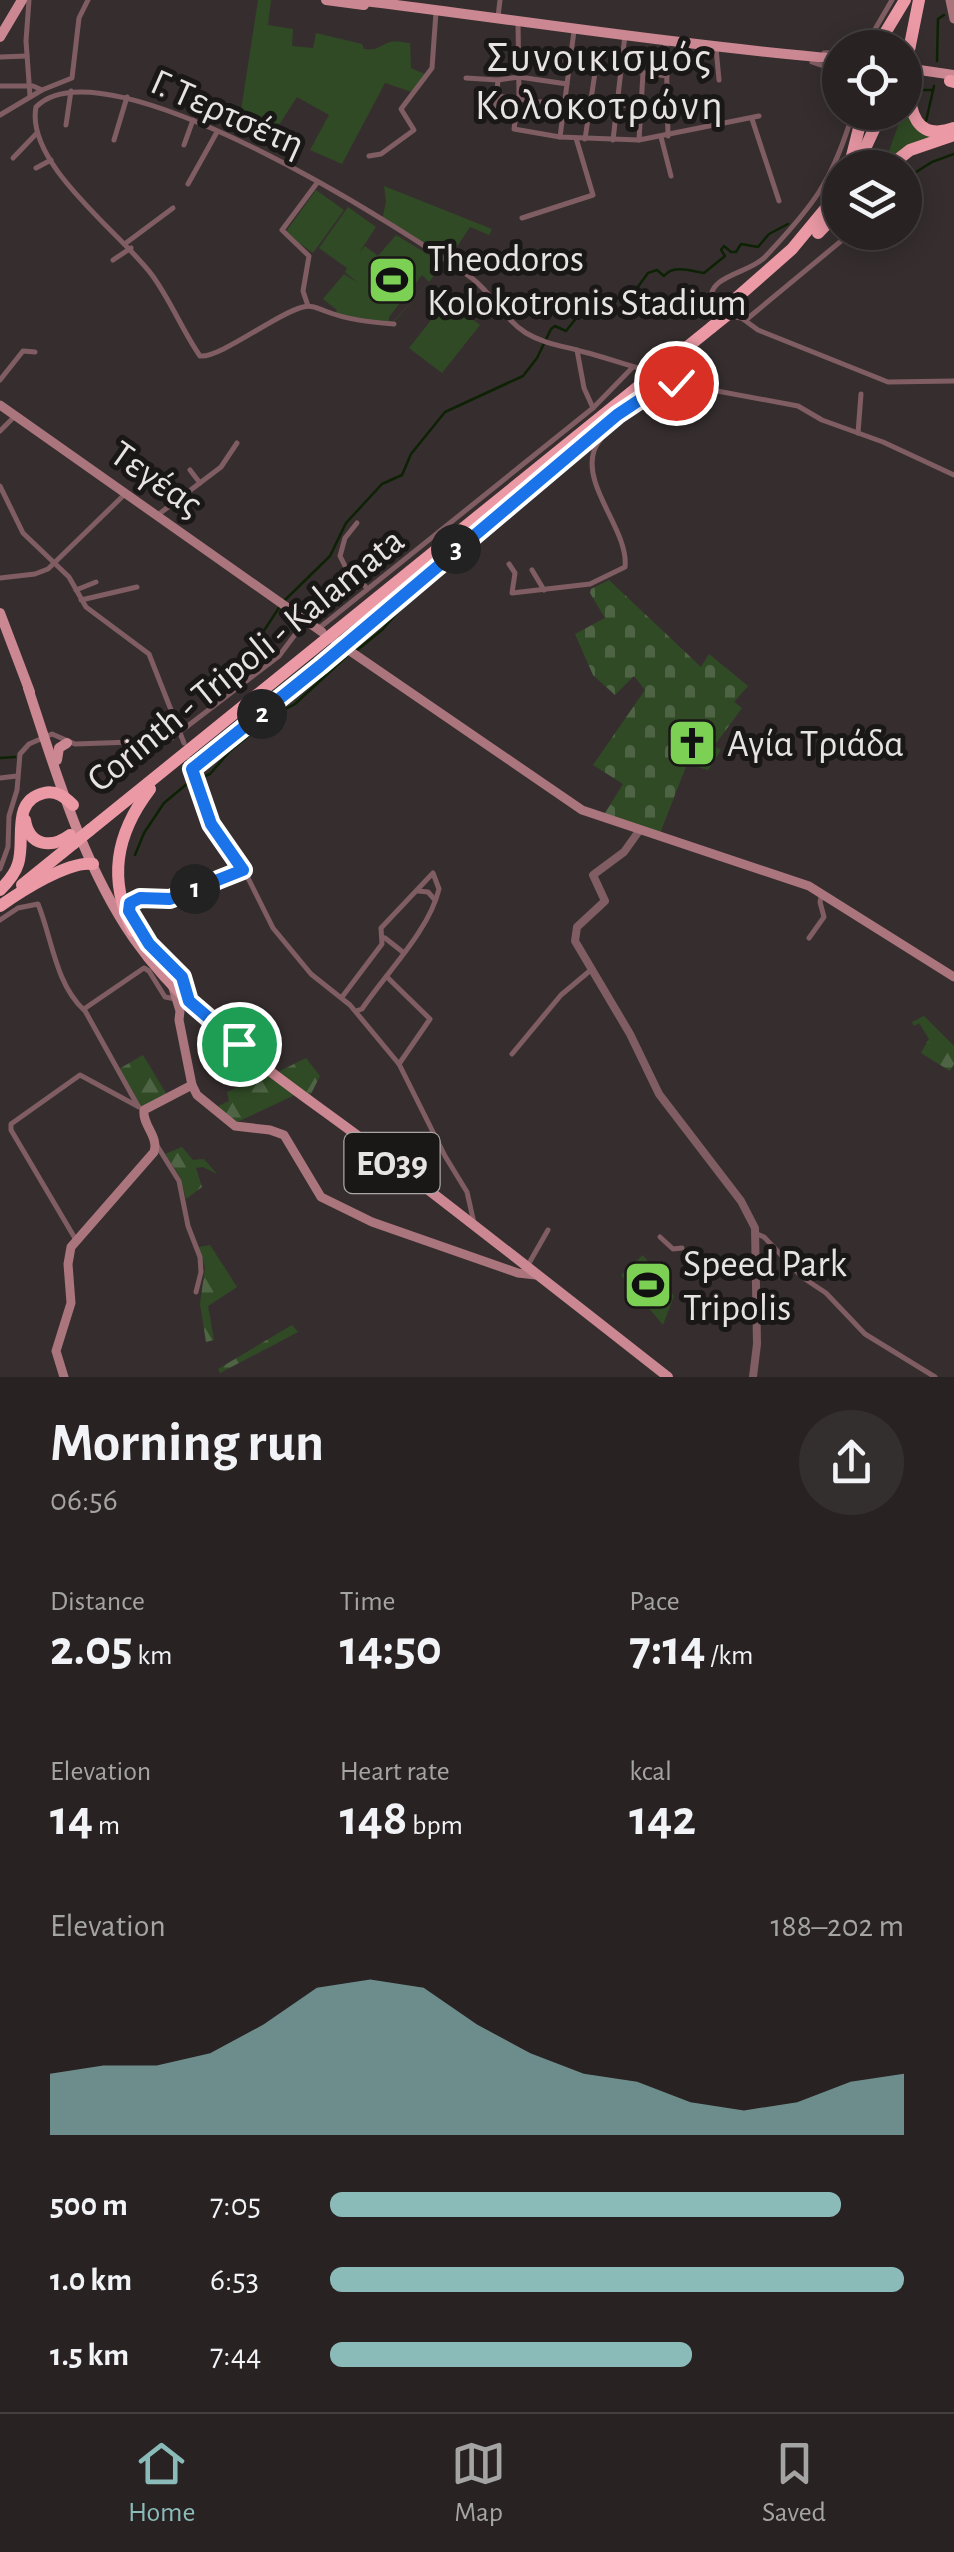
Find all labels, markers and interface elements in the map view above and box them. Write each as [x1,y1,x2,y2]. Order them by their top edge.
map controls [822,30,922,250]
button: locate [822,30,922,130]
district label: Συνοικισμός Κολοκοτρώνη [475,37,725,127]
street label: Γ. Τερτσέτη [145,63,309,164]
button: layers [822,150,922,250]
place label: Theodoros Kolokotronis Stadium [427,241,747,323]
sports icon: Theodoros Kolokotronis Stadium [366,254,418,306]
pin [634,341,719,426]
icon: check [649,356,704,411]
street label: Τεγέας [103,435,209,525]
street label: Corinth - Tripoli - Kalamata [81,521,412,800]
pin: 3 [431,524,481,574]
text: 3 [450,535,462,563]
pin: 2 [237,689,287,739]
text: 2 [255,700,269,728]
church icon: Αγία Τριάδα [666,717,718,769]
place label: Αγία Τριάδα [727,726,904,764]
pin: 1 [170,864,220,914]
text: 1 [190,875,200,903]
pin [197,1002,282,1087]
icon: arrive [212,1017,267,1072]
road number: ΕΟ39 [344,1133,440,1193]
place label: Speed Park Tripolis [683,1246,848,1328]
sports icon: Speed Park Tripolis [622,1259,674,1311]
button: share [799,1410,904,1515]
text: Morning run [50,1416,324,1471]
text: 06:56 [50,1484,118,1516]
text: Distance [50,1588,145,1616]
text: Time [340,1588,395,1616]
text: Pace [629,1588,680,1616]
text: 2.05 [50,1624,133,1674]
text: 14:50 [340,1624,442,1674]
text: 7:14 [629,1624,706,1674]
text: km [133,1642,172,1670]
text: /km [706,1642,753,1670]
text: Elevation [50,1758,151,1786]
text: Heart rate [340,1758,450,1786]
text: kcal [629,1758,672,1786]
text: 14 [50,1794,93,1844]
text: 148 [340,1794,407,1844]
text: 142 [629,1794,696,1844]
text: m [93,1812,120,1840]
text: bpm [407,1812,463,1840]
text: Elevation [50,1910,166,1942]
text: 188–202 m [771,1910,904,1942]
text: 500 m [50,2189,128,2221]
text: 7:05 [210,2189,261,2221]
text: 1.0 km [50,2264,132,2296]
text: 6:53 [210,2264,259,2296]
text: 1.5 km [50,2339,129,2371]
text: 7:44 [210,2339,261,2371]
tab: Home [128,2436,195,2530]
tab: Map [451,2436,506,2530]
tab: Saved [762,2436,826,2530]

